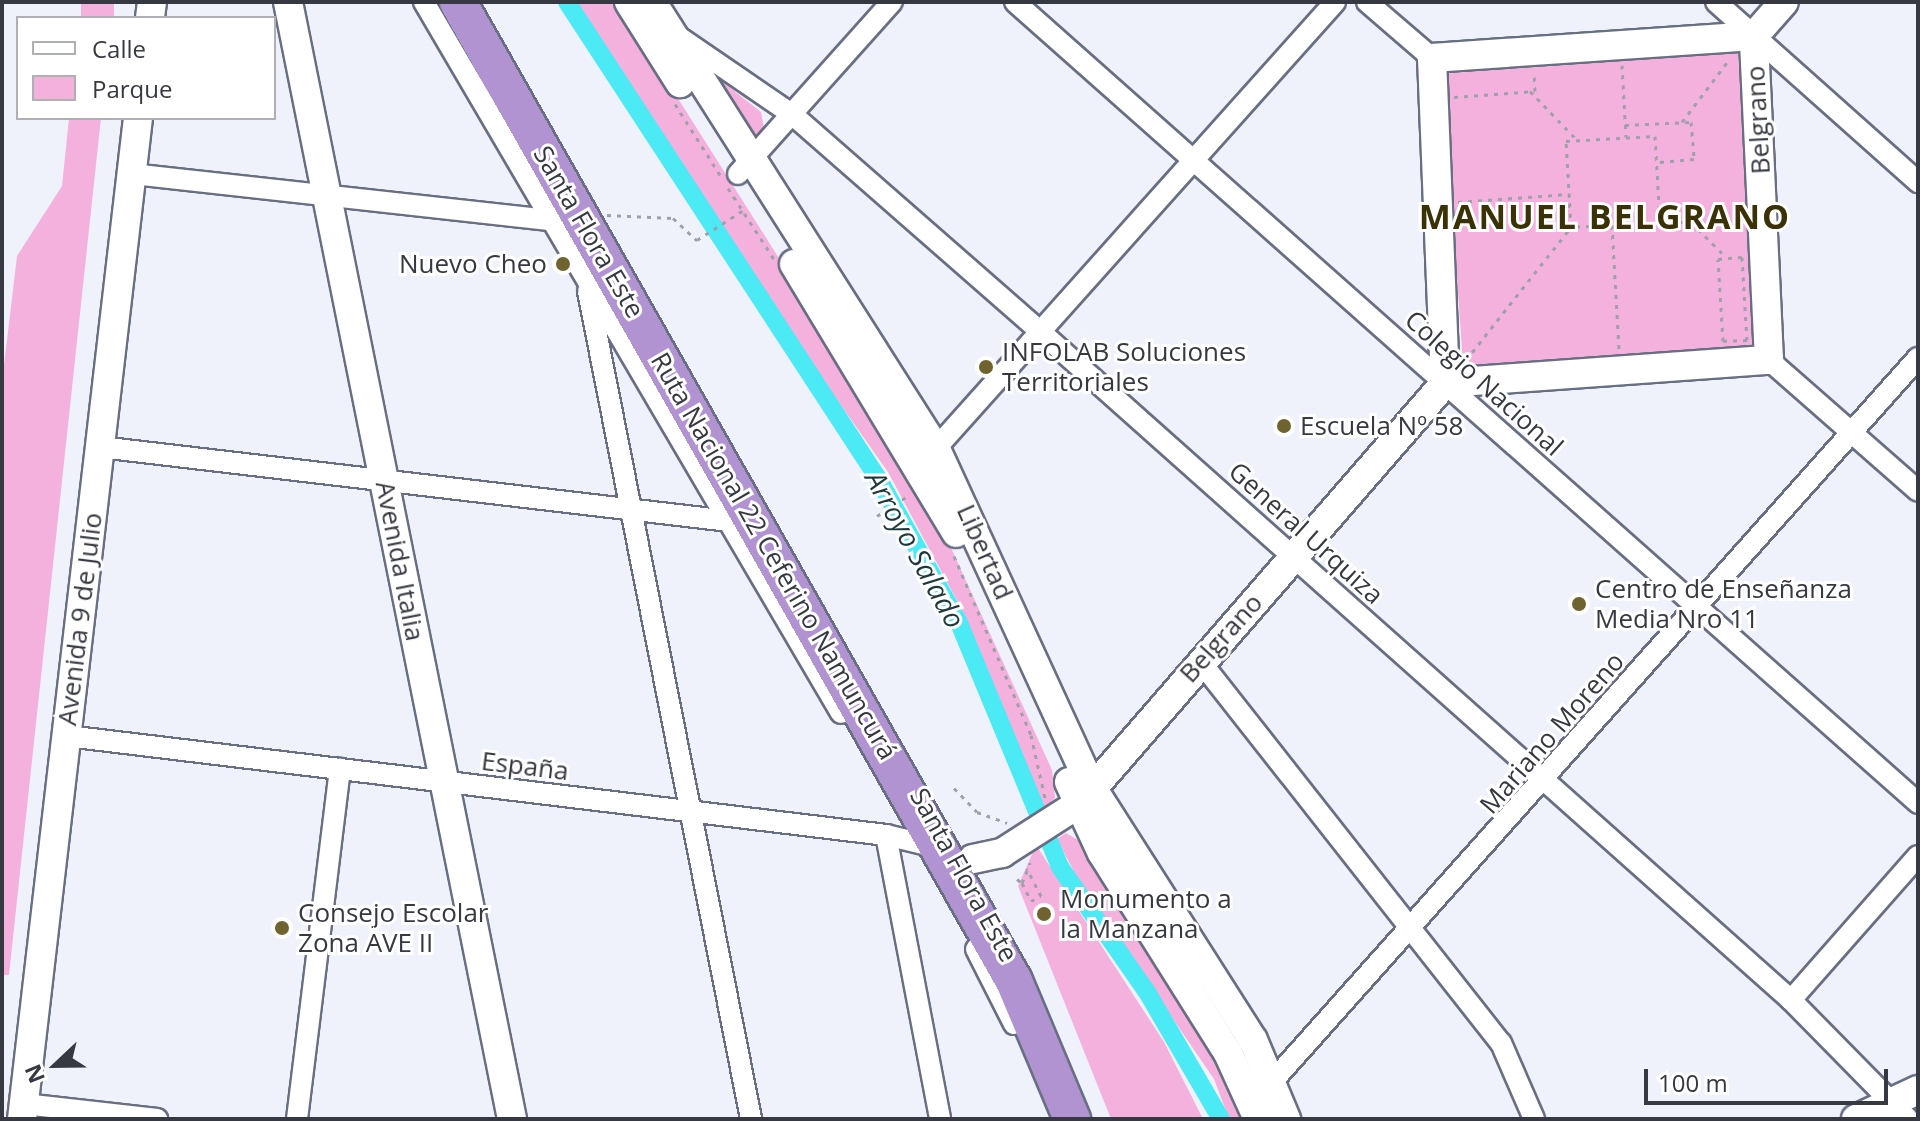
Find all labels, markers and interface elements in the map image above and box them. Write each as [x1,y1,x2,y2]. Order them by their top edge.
legend [16,16,276,120]
text: Calle [92,32,146,65]
street label: Belgrano [1740,65,1776,175]
text: Parque [92,72,172,105]
street label: Santa Flora Este [527,141,651,323]
district label: MANUEL BELGRANO [1419,197,1791,237]
place label: Nuevo Cheo [399,248,547,280]
marker: Nuevo Cheo [554,255,572,273]
street label: Colegio Nacional [1399,304,1569,462]
place label: INFOLAB Soluciones Territoriales [1002,336,1246,398]
street label: Ruta Nacional 22 Ceferino Namuncurá [644,347,904,765]
marker: INFOLAB Soluciones Territoriales [977,358,995,376]
place label: Escuela Nº 58 [1300,410,1463,442]
marker: Escuela Nº 58 [1275,417,1293,435]
street label: General Urquiza [1222,455,1390,611]
water label: Arroyo Salado [859,465,973,633]
street label: Avenida Italia [369,478,431,644]
street label: Libertad [950,500,1020,604]
street label: Avenida 9 de Julio [51,511,109,727]
place label: Centro de Enseñanza Media Nro 11 [1595,573,1852,634]
street label: Belgrano [1173,587,1269,689]
marker: Centro de Enseñanza Media Nro 11 [1570,595,1588,613]
street label: Mariano Moreno [1473,646,1631,820]
street label: España [480,745,570,787]
street label: Santa Flora Este [904,783,1024,967]
place label: Monumento a la Manzana [1060,883,1232,944]
place label: Consejo Escolar Zona AVE II [298,897,488,958]
marker: Monumento a la Manzana [1035,905,1053,923]
marker: Consejo Escolar Zona AVE II [273,919,291,937]
north arrow [16,1025,96,1105]
scale bar [1648,1053,1892,1103]
text: N [16,1060,51,1088]
text: 100 m [1658,1066,1728,1099]

